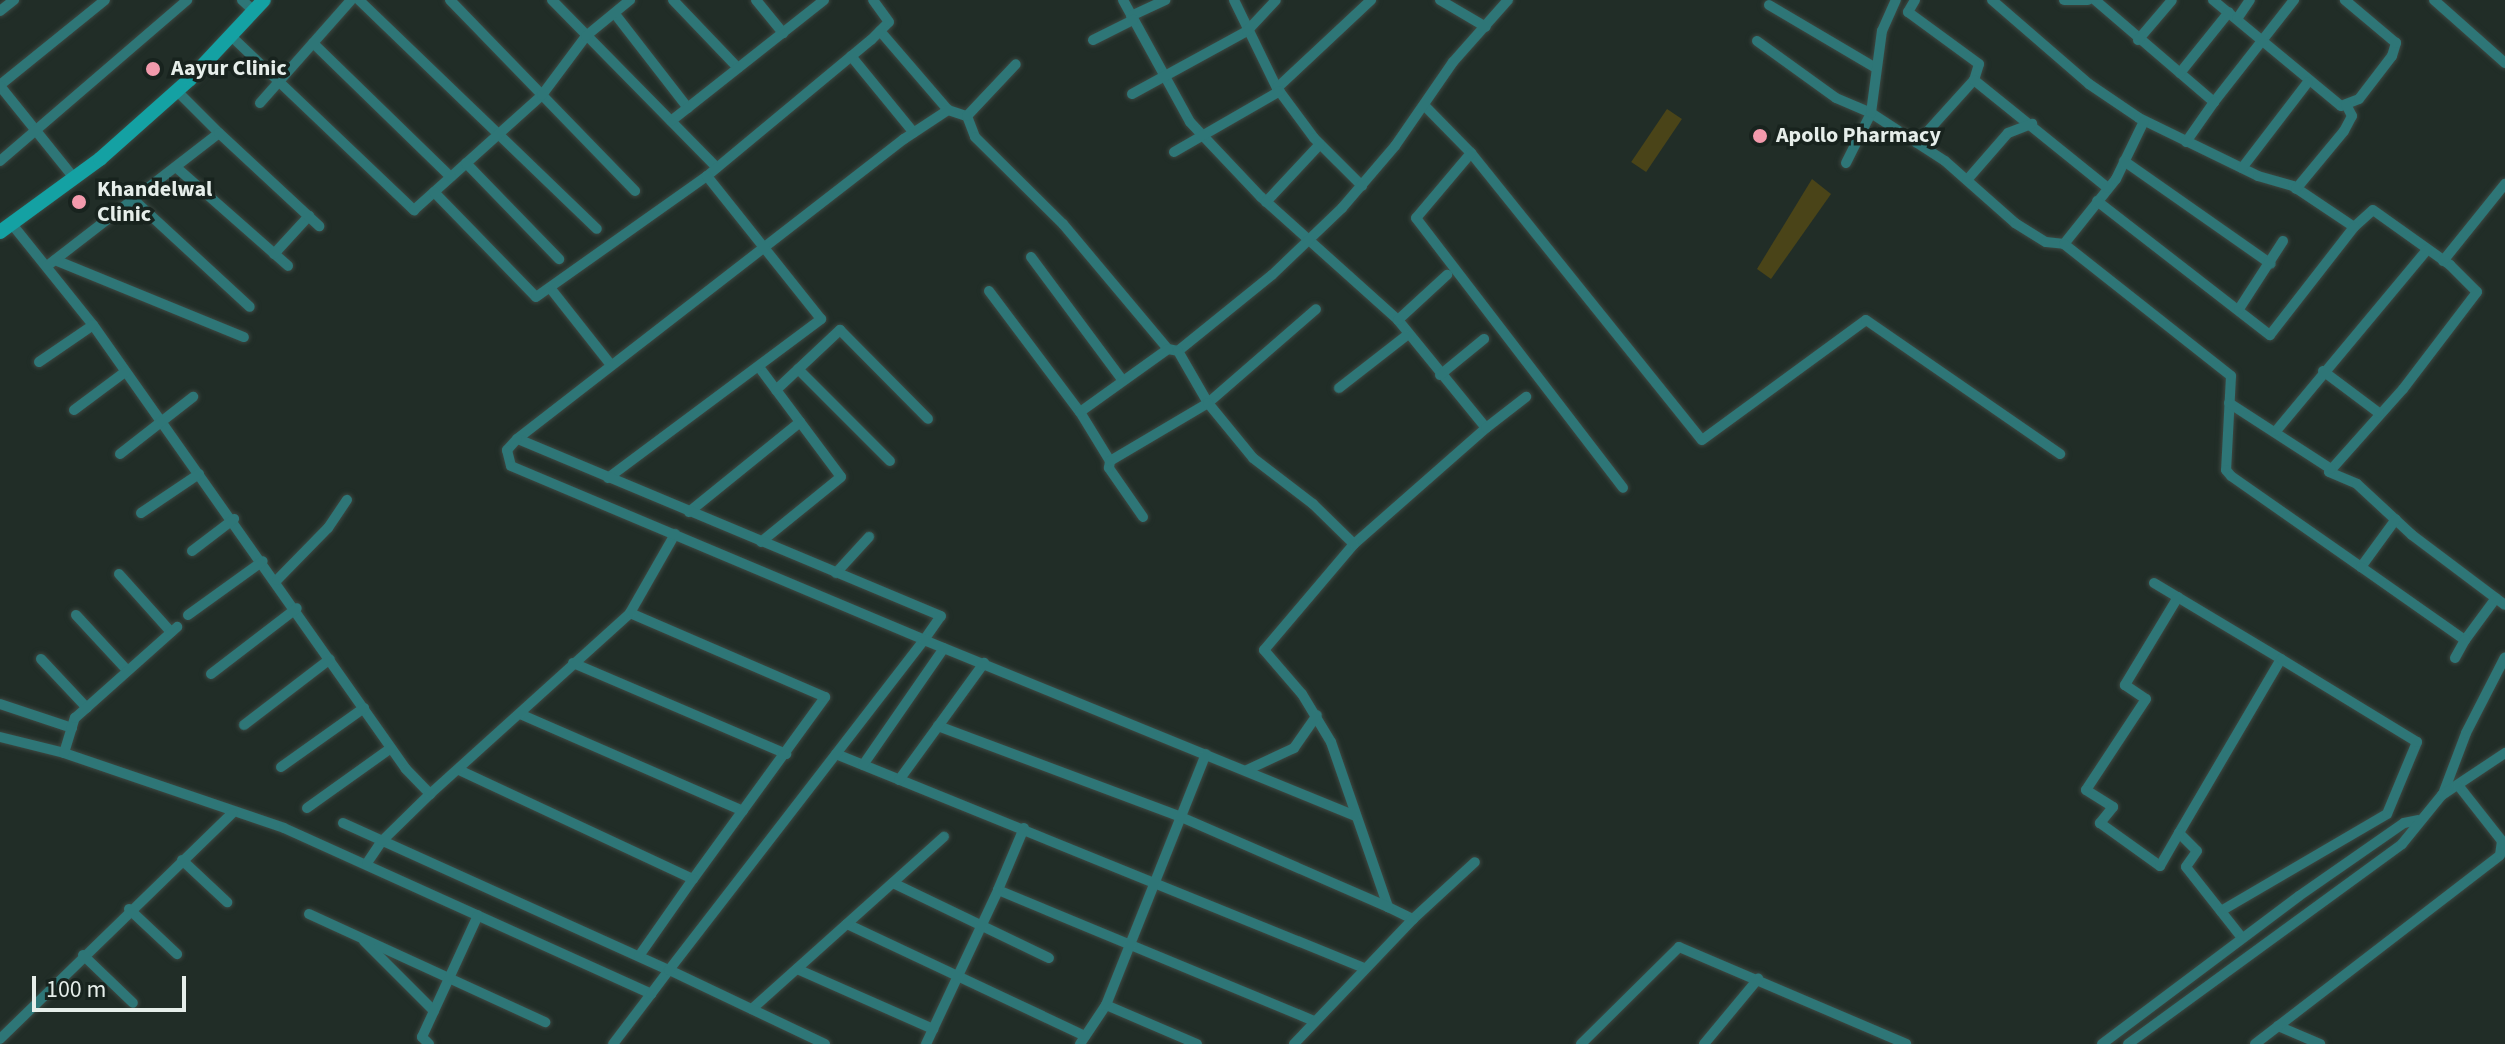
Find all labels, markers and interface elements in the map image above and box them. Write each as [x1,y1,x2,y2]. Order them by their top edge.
place label: Aayur Clinic [171,56,287,82]
marker: Aayur Clinic [142,58,164,80]
place label: Apollo Pharmacy [1776,123,1941,149]
marker: Apollo Pharmacy [1751,127,1769,145]
place label: Khandelwal Clinic [97,176,212,228]
marker: Khandelwal Clinic [68,191,90,213]
scale bar [36,960,190,1010]
text: 100 m [46,972,106,1007]

